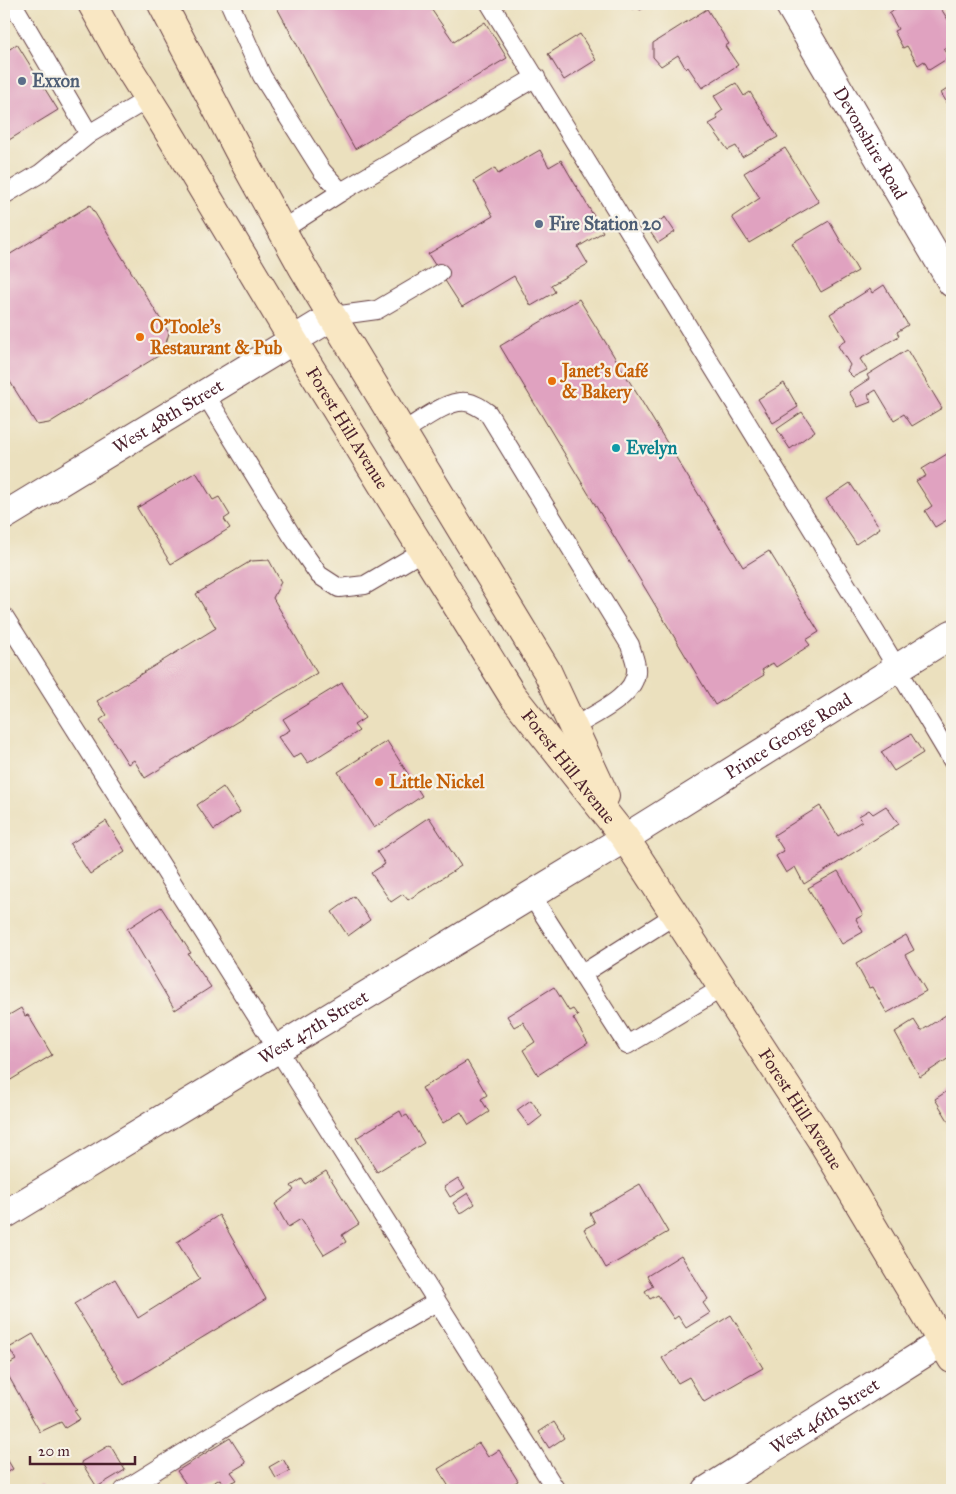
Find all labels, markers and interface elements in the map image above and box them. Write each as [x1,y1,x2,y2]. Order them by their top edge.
place label: Exxon [32,70,80,92]
marker: Exxon [16,75,28,87]
street label: Devonshire Road [829,83,912,203]
place label: Fire Station 20 [549,213,661,235]
marker: Fire Station 20 [533,218,545,230]
place label: O'Toole's Restaurant & Pub [150,316,282,359]
marker: O'Toole's Restaurant & Pub [134,331,146,343]
place label: Janet's Café & Bakery [560,360,649,404]
street label: Forest Hill Avenue [301,363,393,493]
street label: West 48th Street [109,374,228,458]
marker: Janet's Café & Bakery [546,375,558,387]
place label: Evelyn [626,437,677,460]
marker: Evelyn [610,442,622,454]
street label: Prince George Road [721,688,856,784]
street label: Forest Hill Avenue [517,705,621,828]
place label: Little Nickel [389,771,485,793]
marker: Little Nickel [373,776,385,788]
street label: West 47th Street [254,985,373,1069]
street label: Forest Hill Avenue [754,1044,847,1174]
street label: West 46th Street [766,1373,884,1459]
scale bar [30,1434,135,1466]
text: 20 m [38,1442,70,1460]

